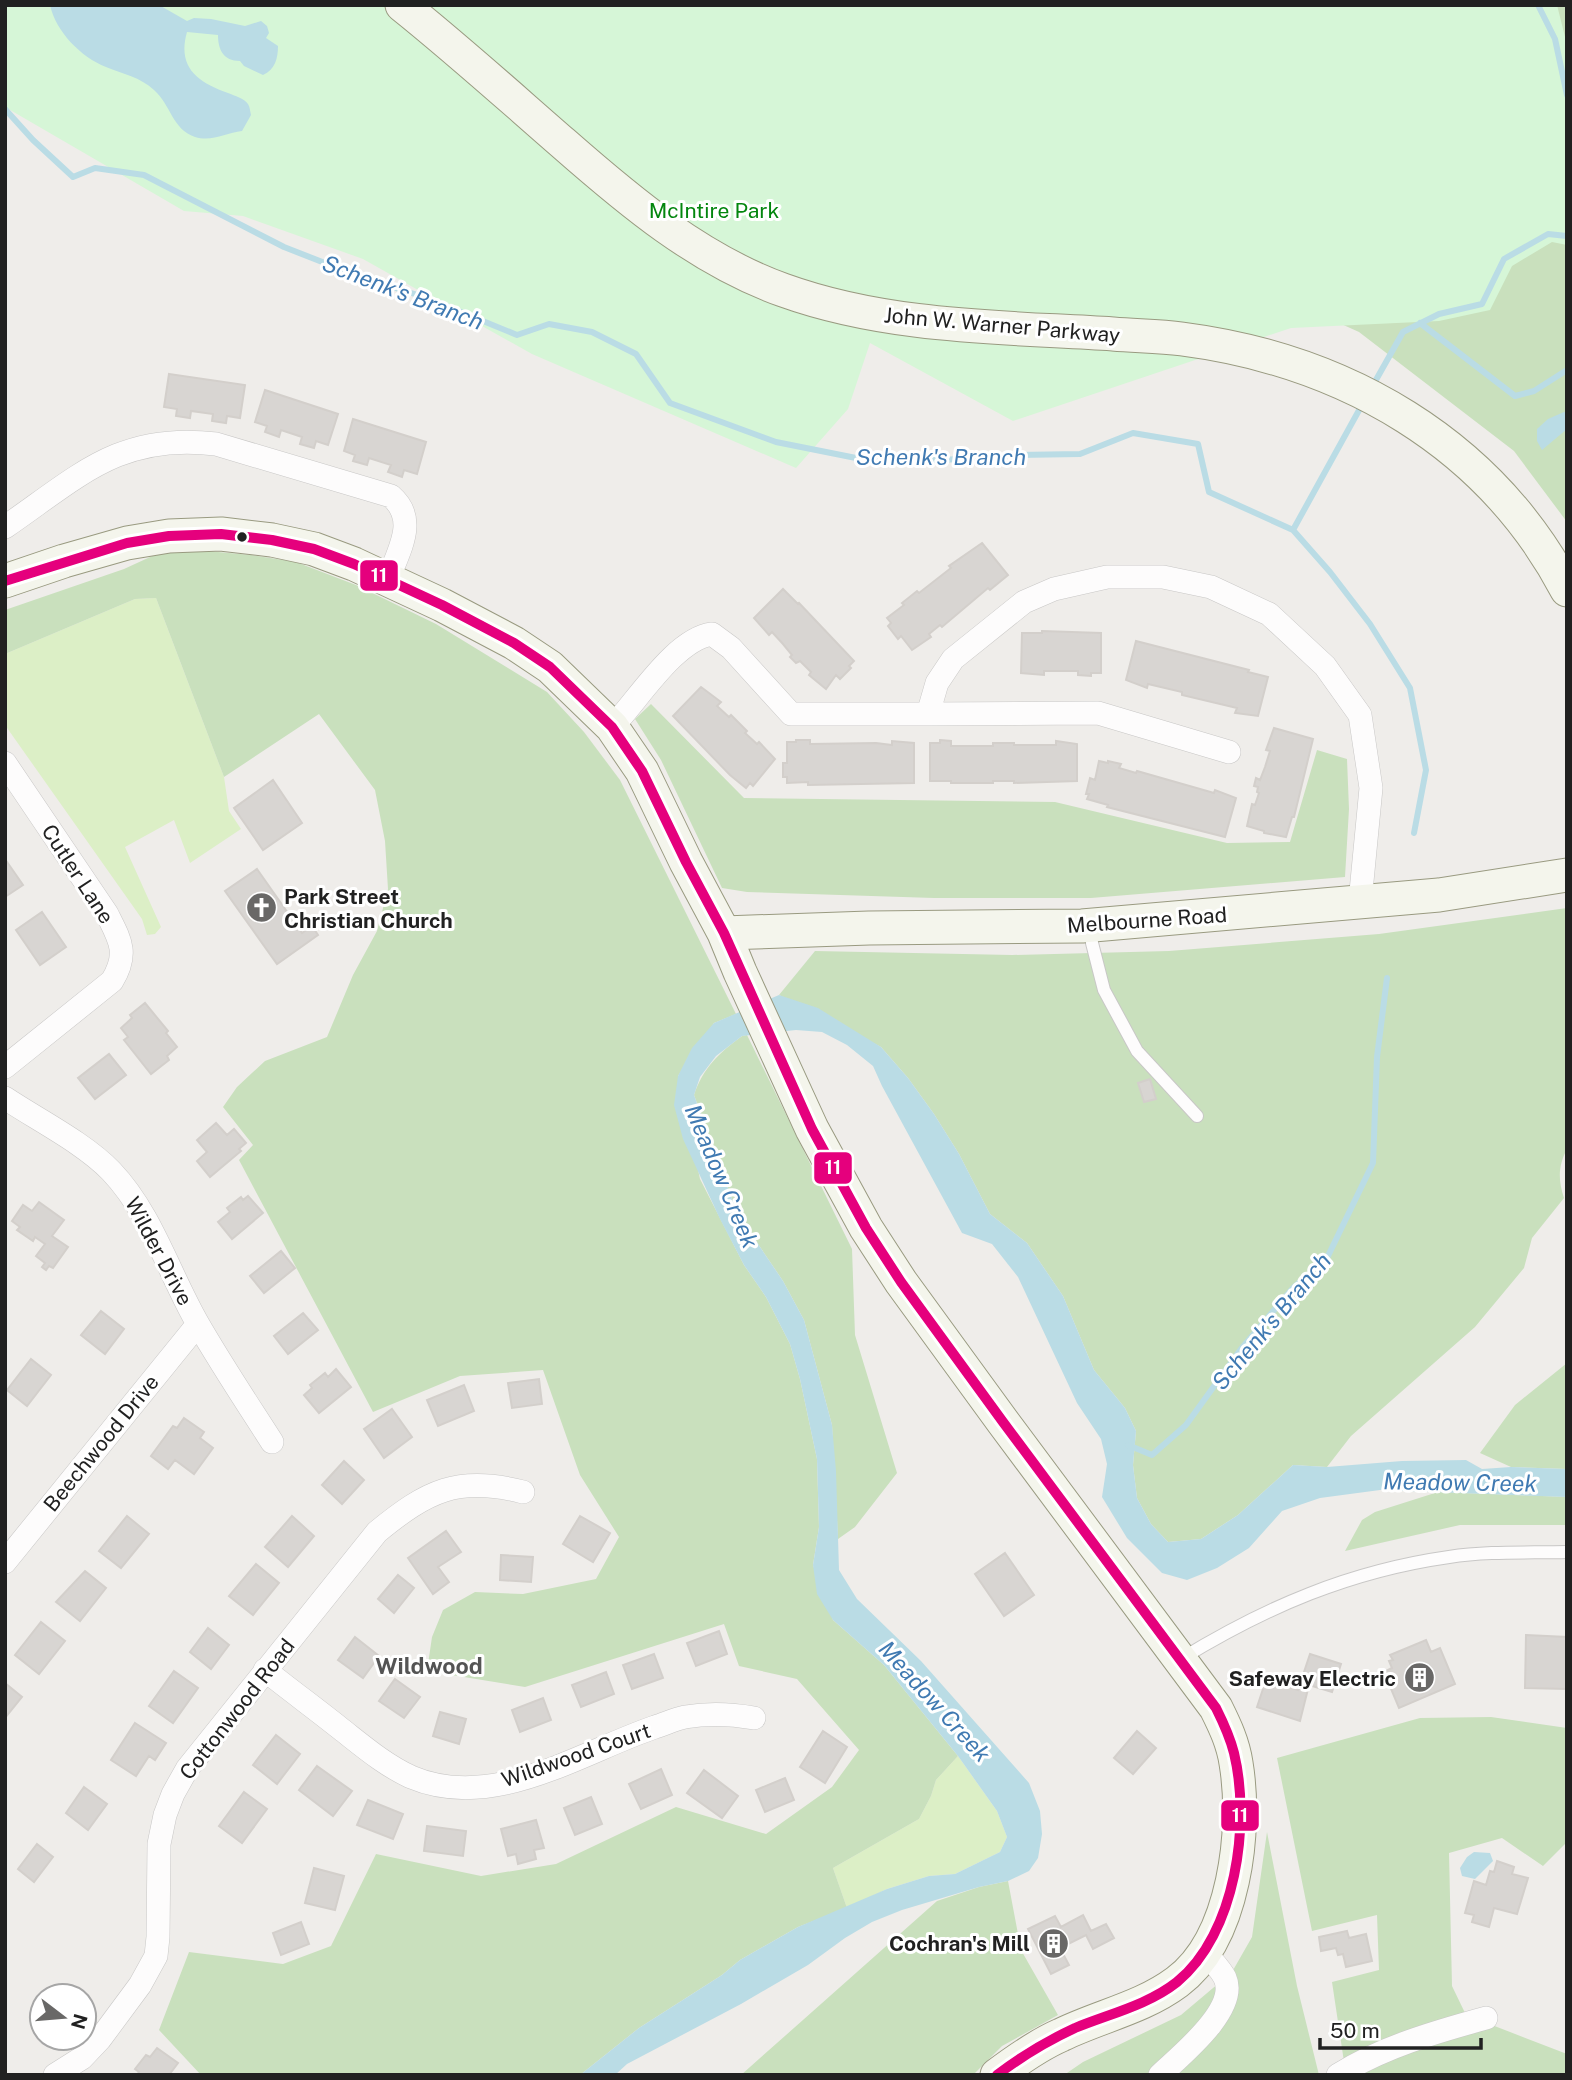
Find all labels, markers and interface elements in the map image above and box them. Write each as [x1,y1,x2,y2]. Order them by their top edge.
park label: McIntire Park [649,198,779,223]
water label: Schenk's Branch [319,249,487,335]
street label: John W. Warner Parkway [883,302,1121,348]
water label: Schenk's Branch [856,443,1026,470]
unlabelled marker [235,530,249,544]
line badge: 11 [359,559,399,592]
text: 11 [371,564,387,586]
street label: Cutler Lane [37,820,119,928]
place label: Park Street Christian Church [284,884,453,933]
church icon: Park Street Christian Church [244,891,278,925]
street label: Melbourne Road [1066,902,1228,938]
water label: Meadow Creek [680,1100,765,1252]
line badge: 11 [813,1151,853,1185]
text: 11 [825,1156,841,1178]
street label: Wilder Drive [120,1193,198,1309]
water label: Schenk's Branch [1206,1247,1336,1395]
street label: Beechwood Drive [38,1370,164,1516]
water label: Meadow Creek [1383,1467,1538,1497]
street label: Cottonwood Road [174,1634,300,1784]
water label: Meadow Creek [874,1635,997,1767]
district label: Wildwood [375,1652,483,1679]
building icon: Safeway Electric [1402,1661,1436,1695]
place label: Safeway Electric [1229,1666,1396,1691]
street label: Wildwood Court [498,1718,654,1792]
line badge: 11 [1220,1799,1260,1832]
text: 11 [1232,1804,1248,1826]
building icon: Cochran's Mill [1036,1926,1070,1960]
place label: Cochran's Mill [889,1931,1030,1956]
north arrow [28,1982,98,2052]
scale bar [1320,2007,1481,2050]
text: N [67,2012,92,2032]
text: 50 m [1330,2018,1380,2043]

